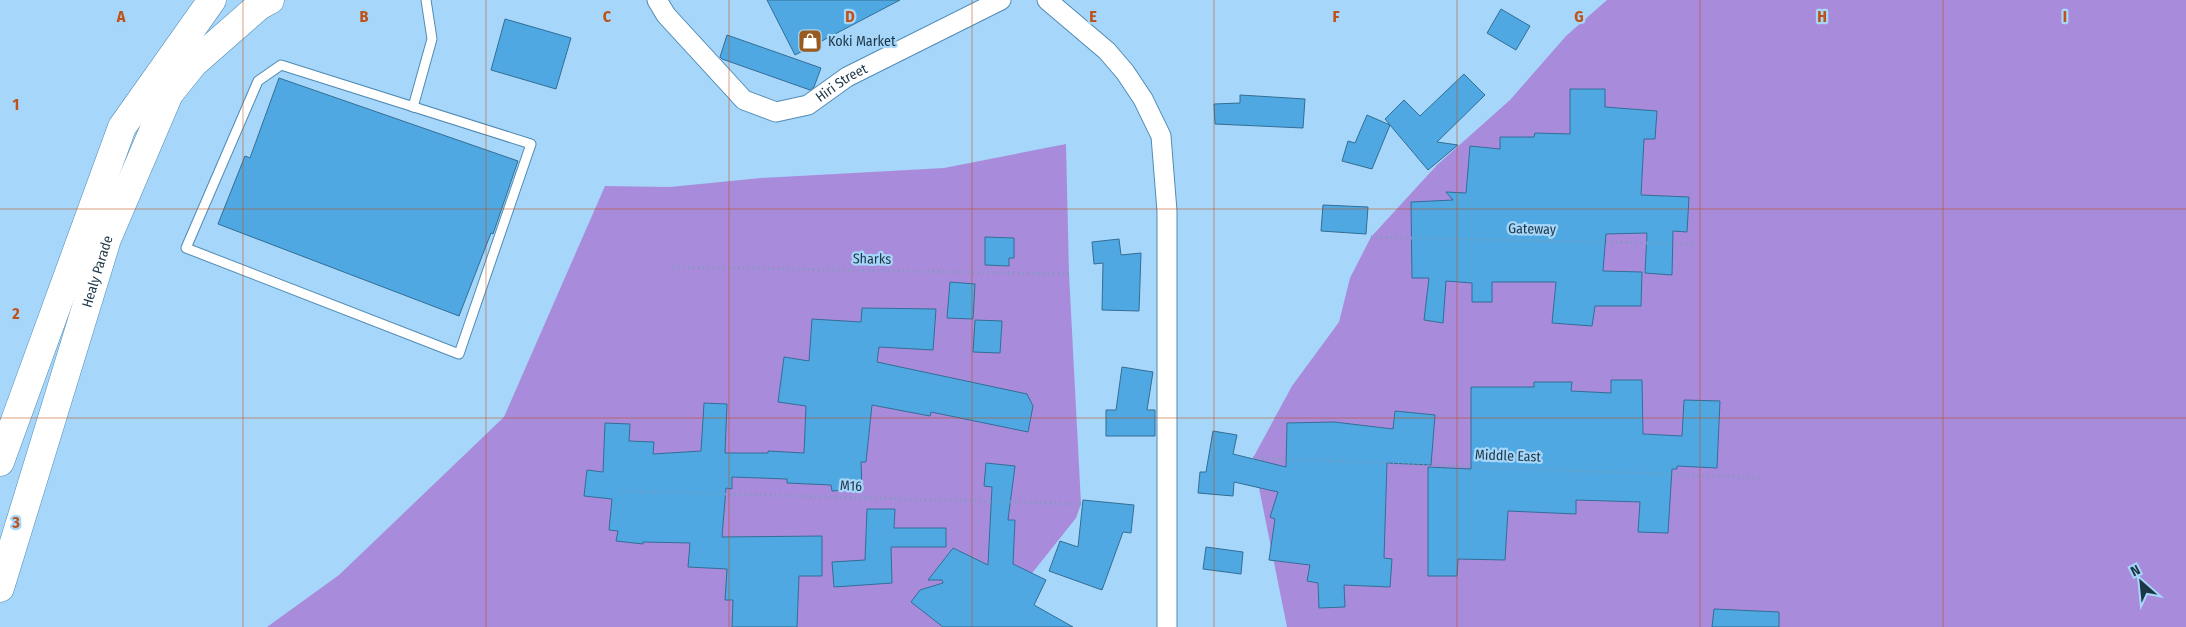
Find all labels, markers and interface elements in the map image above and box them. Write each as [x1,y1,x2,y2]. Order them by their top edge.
text: A [116,7,126,26]
text: B [360,7,369,26]
text: C [603,7,612,26]
text: D [845,7,855,26]
text: E [1089,7,1097,26]
text: F [1332,7,1340,26]
text: G [1574,7,1584,26]
text: H [1817,7,1827,26]
text: I [2063,7,2067,26]
shop icon: Koki Market [797,28,823,54]
place label: Koki Market [828,33,896,50]
street label: Hiri Street [812,60,870,105]
text: 1 [13,95,19,114]
street label: Gateway [1508,220,1557,238]
street label: Healy Parade [78,233,116,310]
street label: Sharks [853,250,891,268]
text: 2 [11,304,20,323]
street label: Middle East [1475,446,1542,466]
street label: M16 [840,477,862,495]
text: 3 [11,513,20,532]
north arrow [2116,557,2166,607]
text: N [2128,561,2143,580]

